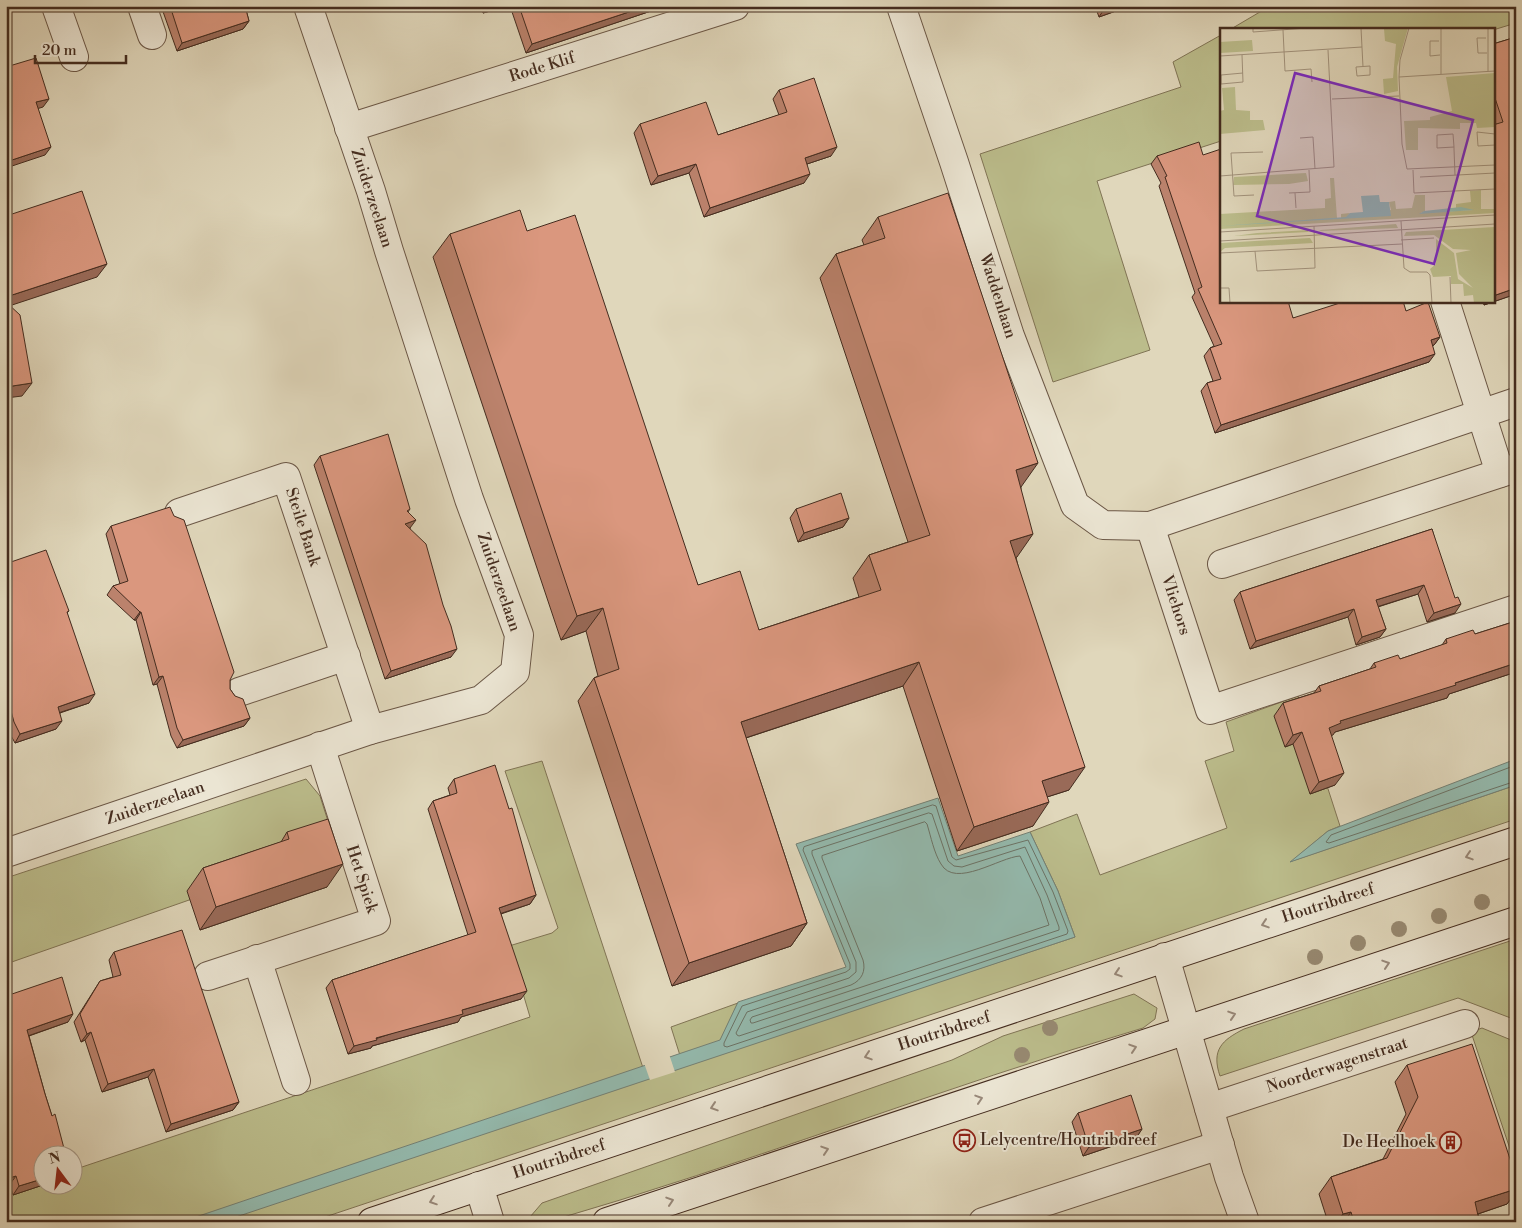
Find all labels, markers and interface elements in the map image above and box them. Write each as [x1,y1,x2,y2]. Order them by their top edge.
inset map [1220,28,1494,302]
scale bar [35,32,126,64]
text: 20 m [42,41,77,60]
street label: Rode Klif [507,47,579,86]
street label: Zuiderzeelaan [347,146,398,251]
street label: Waddenlaan [975,250,1021,341]
street label: Steile Bank [281,485,326,570]
street label: Zuiderzeelaan [473,530,525,634]
street label: Vliehors [1157,571,1195,638]
street label: Zuiderzeelaan [103,777,207,829]
street label: Het Spiek [342,843,383,917]
one-way arrow [1466,851,1474,861]
street label: Houtribdreef [1279,878,1378,927]
one-way arrow [1262,918,1270,928]
one-way arrow [1381,960,1390,970]
one-way arrow [1115,967,1123,977]
street label: Houtribdreef [895,1006,994,1055]
one-way arrow [1227,1011,1236,1021]
street label: Noorderwagenstraat [1264,1033,1411,1097]
one-way arrow [1129,1044,1137,1054]
one-way arrow [865,1050,873,1060]
one-way arrow [974,1095,983,1105]
one-way arrow [710,1101,719,1111]
bus stop icon: Lelycentre/Houtribdreef [952,1128,976,1152]
place label: Lelycentre/Houtribdreef [980,1130,1157,1150]
building icon: De Heelhoek [1439,1130,1463,1154]
place label: De Heelhoek [1343,1132,1437,1152]
street label: Houtribdreef [510,1134,609,1183]
north arrow [32,1146,82,1196]
one-way arrow [820,1146,828,1156]
text: N [47,1148,63,1169]
one-way arrow [430,1195,438,1205]
one-way arrow [666,1197,674,1207]

